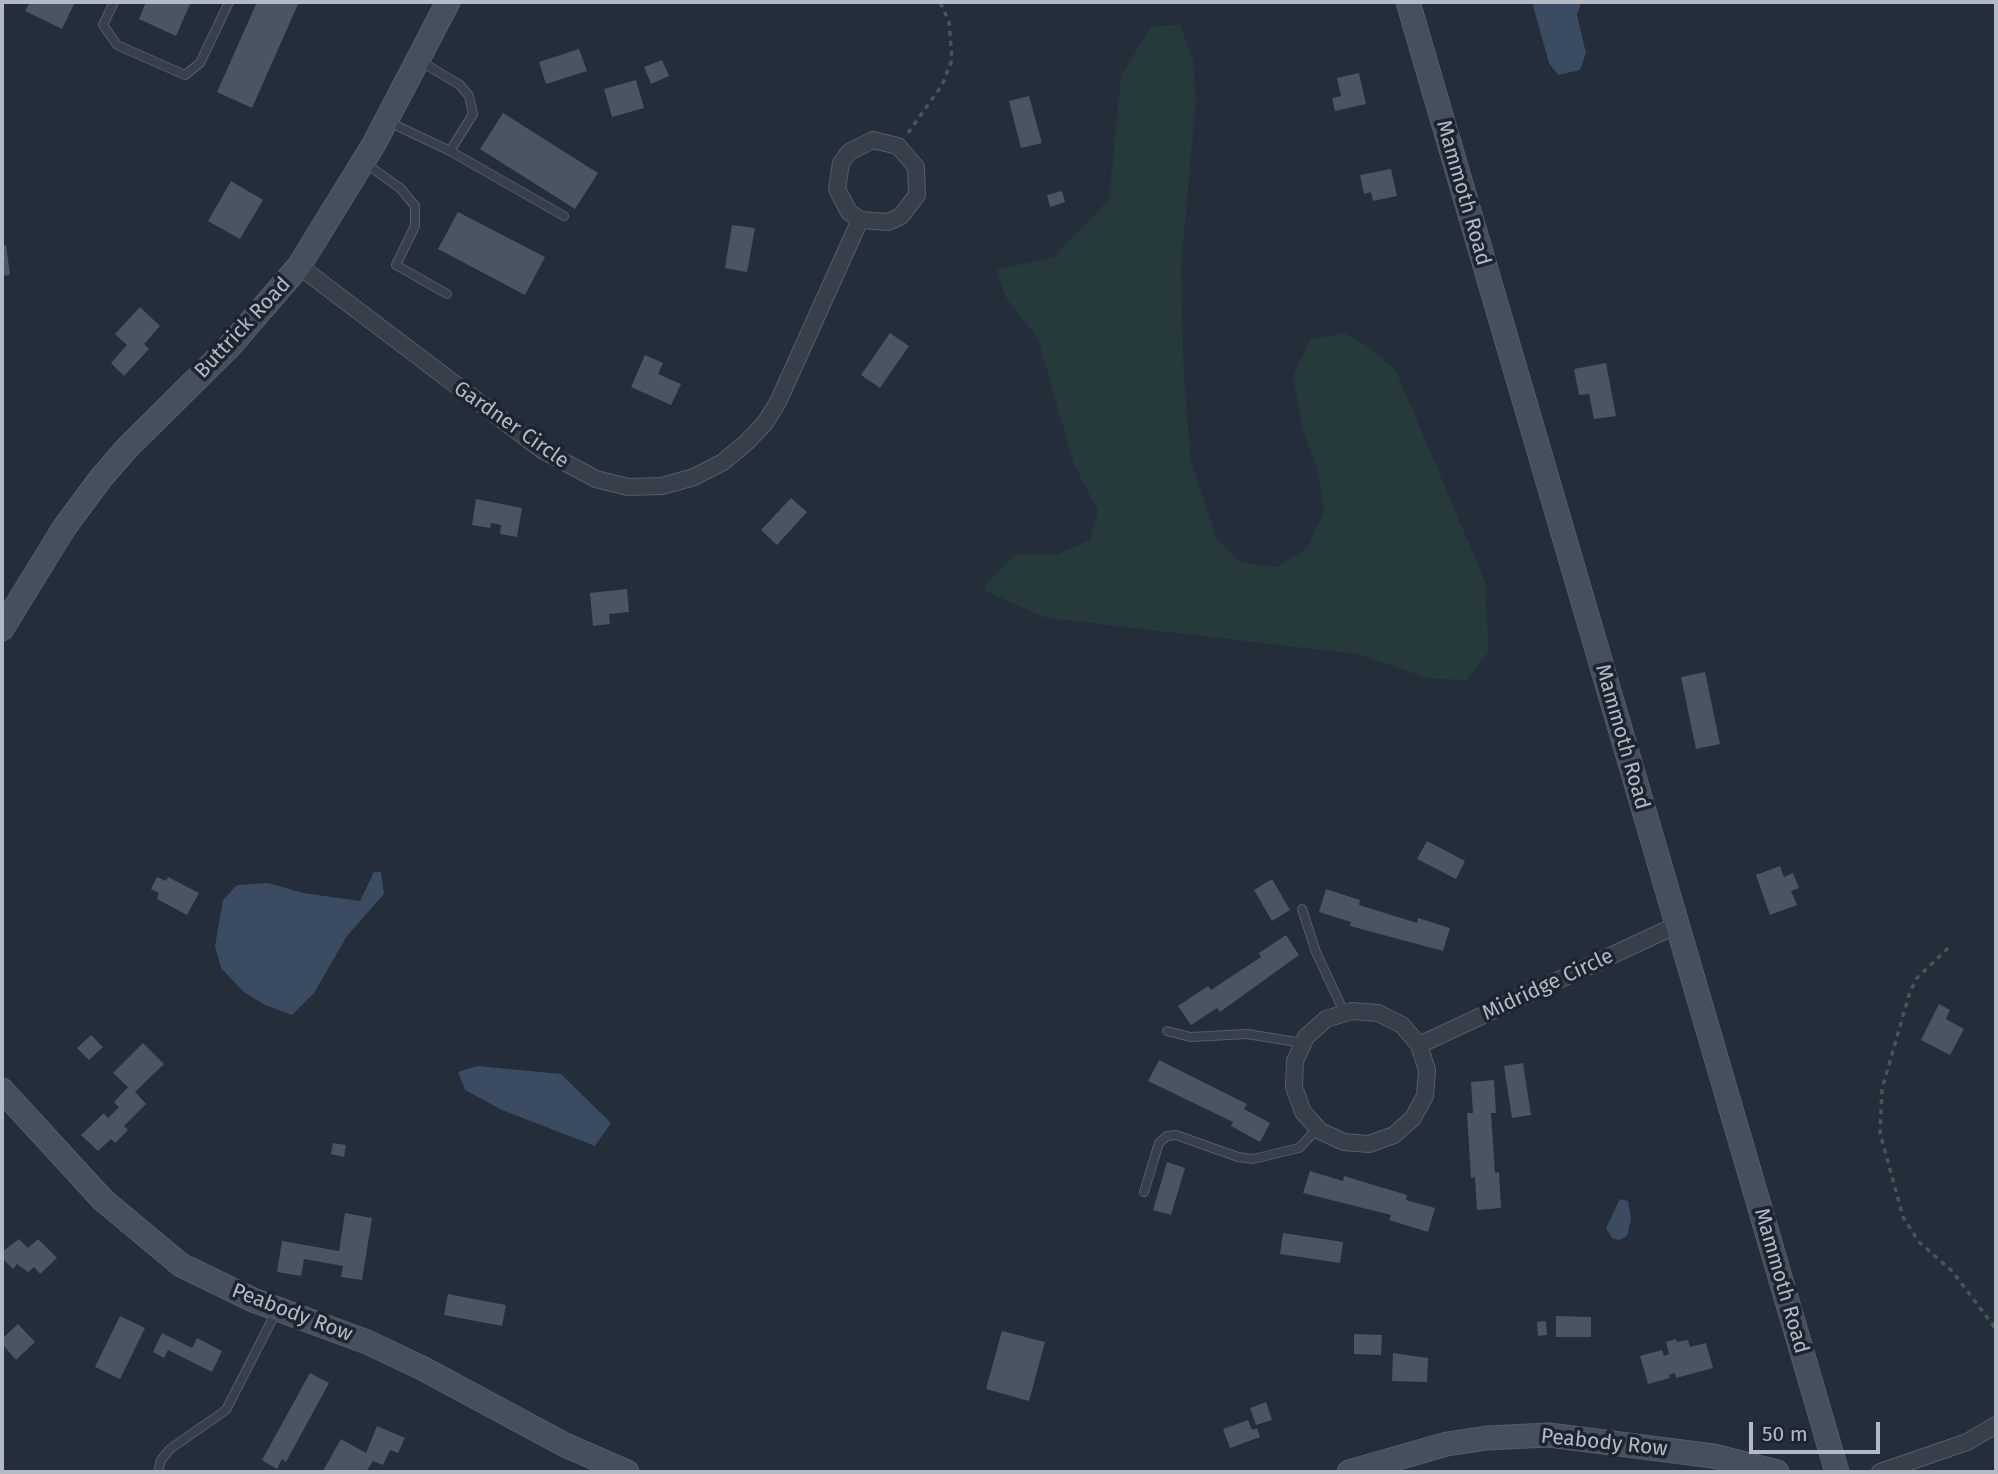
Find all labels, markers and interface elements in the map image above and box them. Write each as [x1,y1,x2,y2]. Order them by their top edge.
street label: Mammoth Road [1430,117,1496,269]
street label: Buttrick Road [190,272,296,384]
street label: Gardner Circle [449,376,573,474]
street label: Mammoth Road [1589,661,1655,813]
street label: Midridge Circle [1478,944,1618,1026]
street label: Mammoth Road [1748,1205,1814,1357]
street label: Peabody Row [228,1278,356,1348]
scale bar [1753,1408,1884,1452]
text: 50 m [1762,1421,1808,1447]
street label: Peabody Row [1539,1424,1669,1462]

